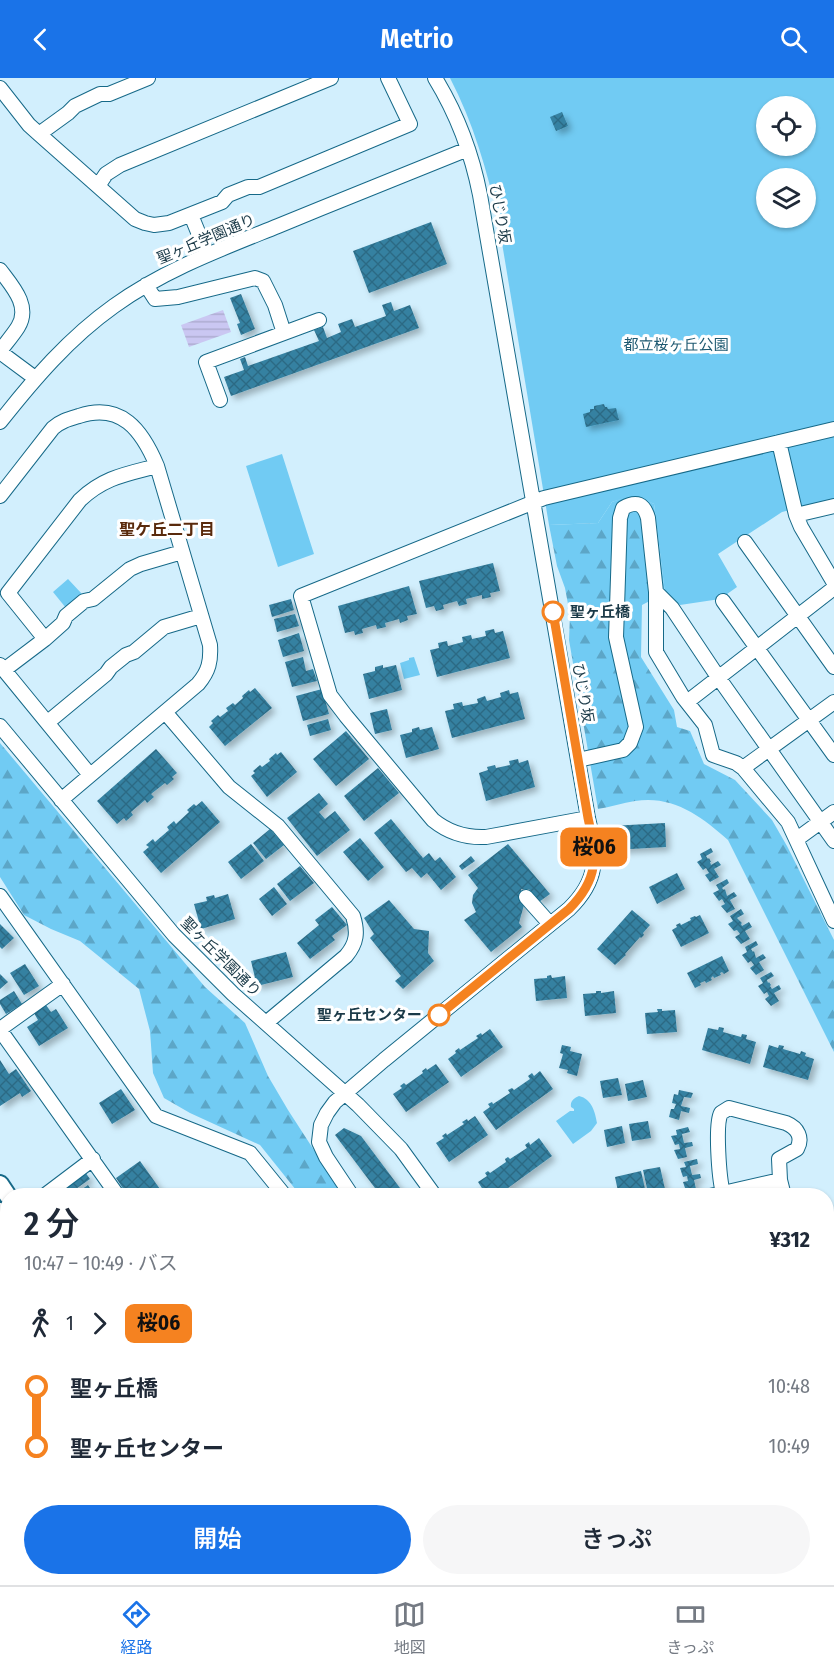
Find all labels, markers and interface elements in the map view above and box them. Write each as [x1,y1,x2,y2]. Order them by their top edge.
icon: back [24,23,57,56]
text: Metrio [380,23,454,55]
icon: search [777,23,810,56]
map controls [756,96,816,228]
button: locate [756,96,816,156]
button: layers [756,168,816,228]
street label: ひじり坂 [486,183,514,245]
street label: 聖ヶ丘学園通り [154,210,258,268]
park label: 都立桜ヶ丘公園 [623,336,729,354]
district label: 聖ケ丘二丁目 [119,520,215,539]
marker: 聖ヶ丘橋 [542,601,564,623]
place label: 聖ヶ丘橋 [570,603,631,621]
street label: ひじり坂 [569,662,597,724]
line badge: 桜06 [560,828,628,866]
text: 桜06 [572,834,616,860]
street label: 聖ヶ丘学園通り [178,914,264,1000]
marker: 聖ヶ丘センター [428,1004,450,1026]
place label: 聖ヶ丘センター [317,1006,422,1024]
text: 2 分 [24,1204,79,1244]
text: ¥312 [769,1226,810,1253]
text: 10:47 – 10:49 · バス [24,1251,178,1275]
icon: walk [24,1307,57,1340]
icon: forward [83,1307,116,1340]
text: 桜06 [137,1310,180,1336]
text: 1 [66,1311,74,1335]
text: 10:48 [768,1374,810,1398]
text: 聖ヶ丘橋 [70,1375,158,1402]
text: 10:49 [769,1434,810,1458]
text: 聖ヶ丘センター [70,1435,224,1462]
button: 開始 [24,1505,411,1574]
button: きっぷ [423,1505,810,1574]
tab: 経路 [120,1598,153,1658]
tab: 地図 [393,1598,426,1658]
tab: きっぷ [667,1598,714,1658]

